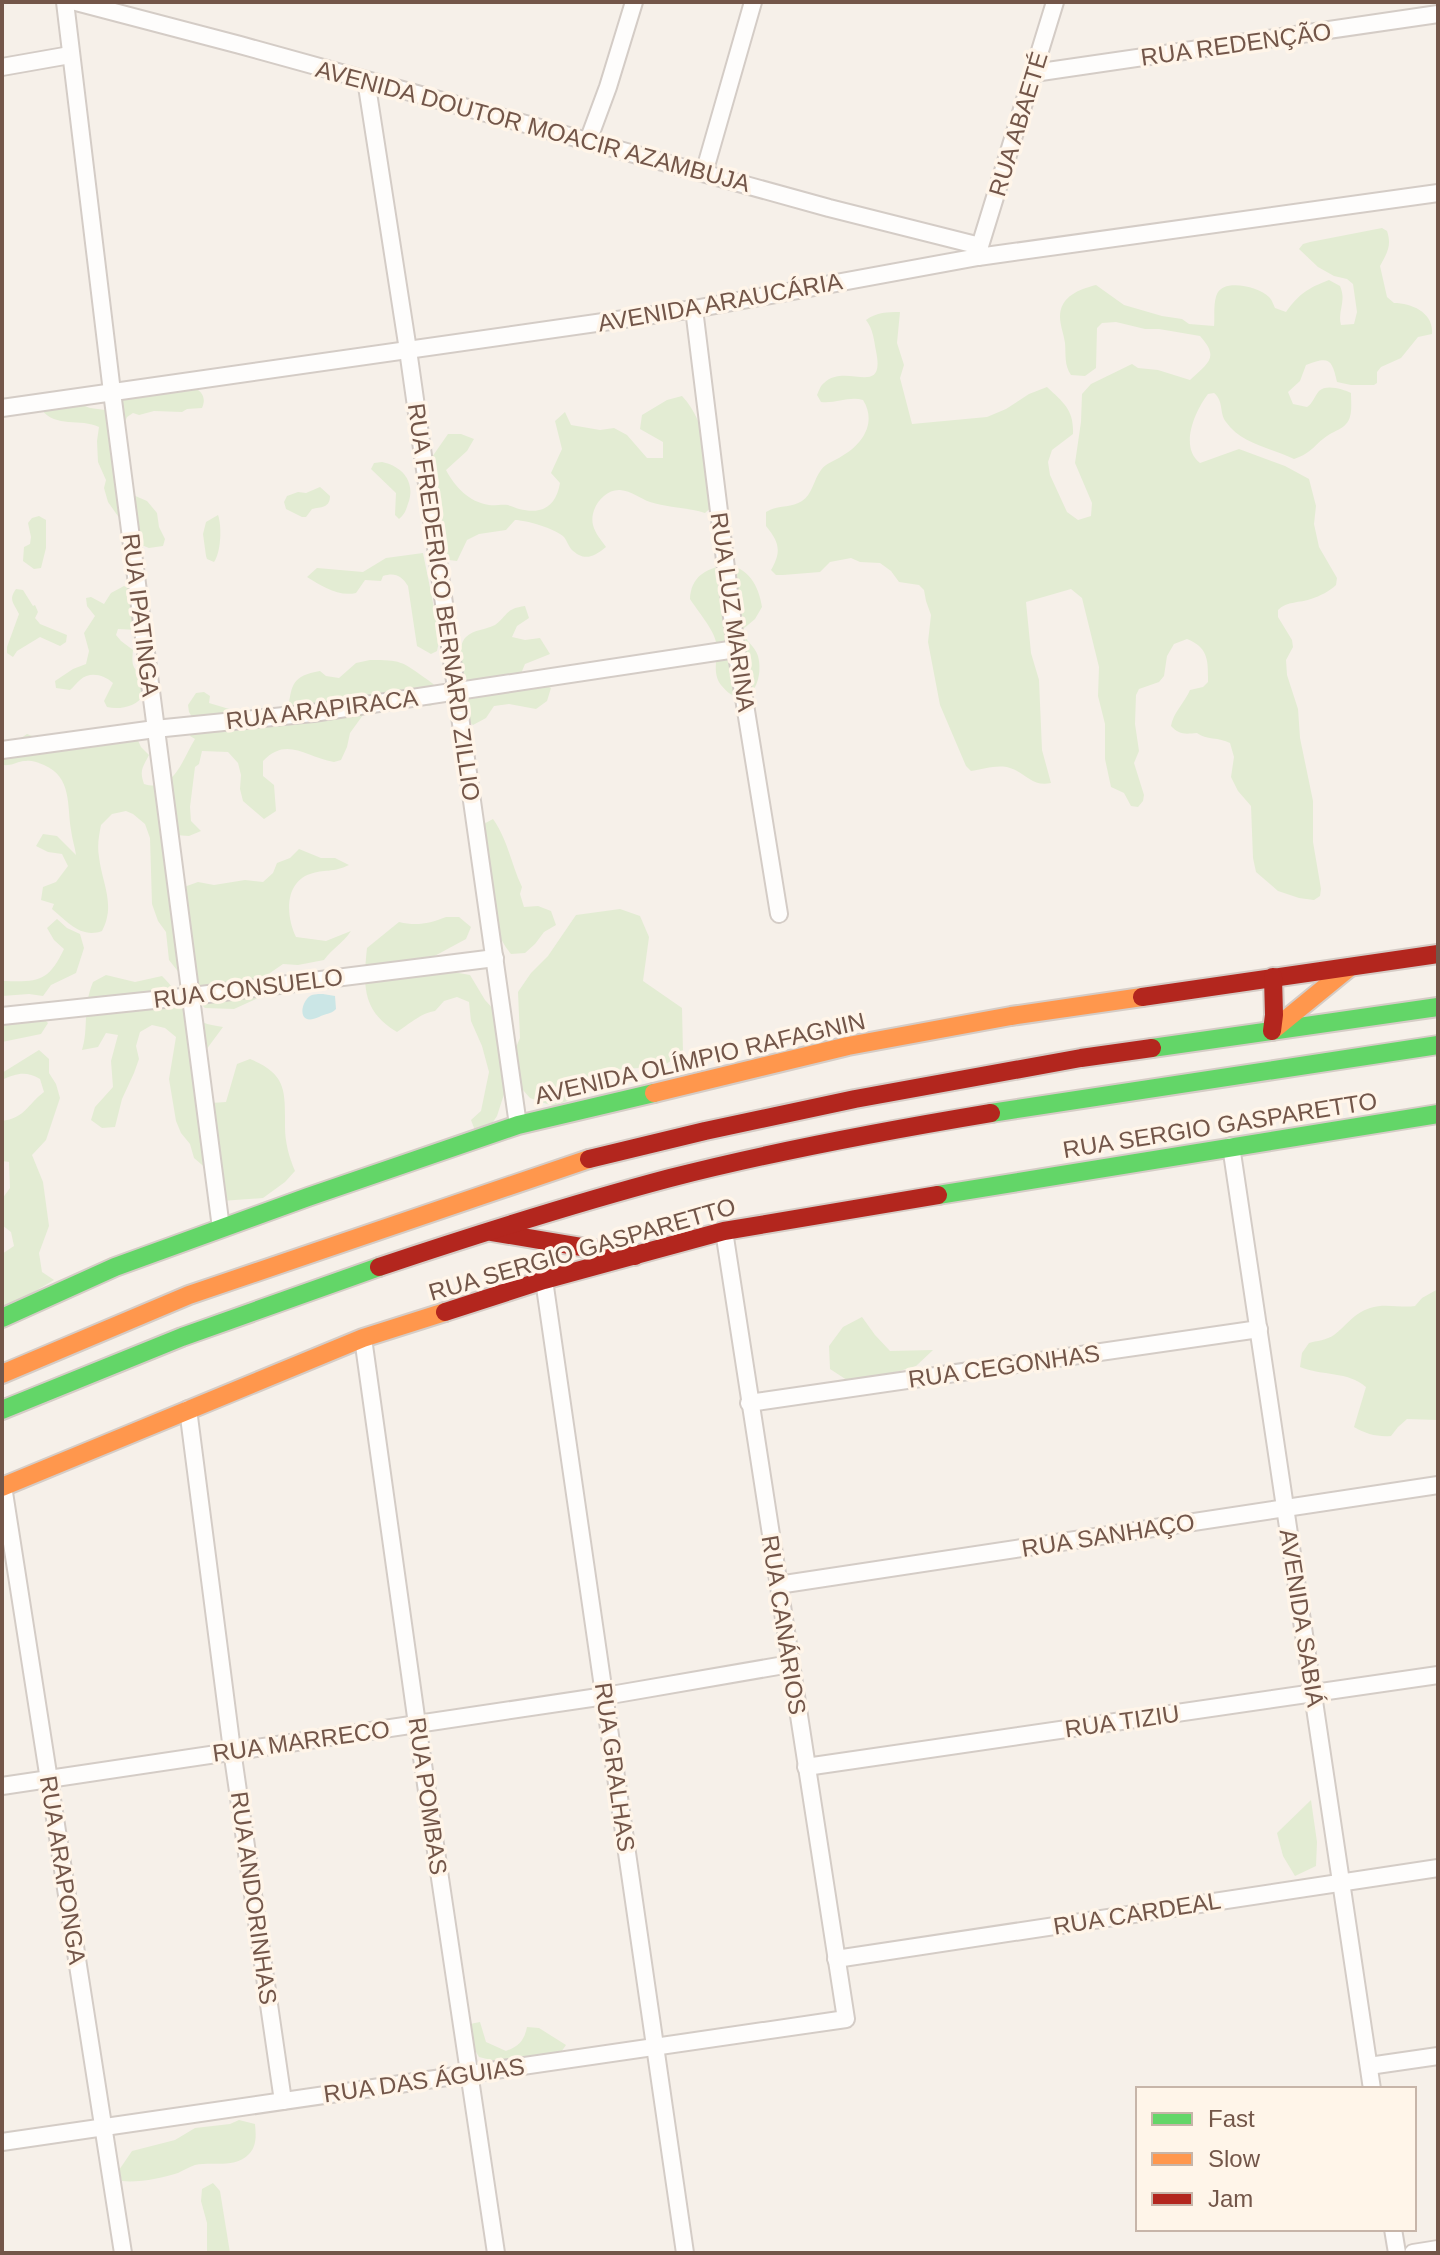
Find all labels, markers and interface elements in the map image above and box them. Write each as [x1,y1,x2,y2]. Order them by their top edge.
street label: RUA REDENÇÃO [1139,17,1333,71]
street label: RUA ABAETÉ [983,49,1053,199]
street label: AVENIDA DOUTOR MOACIR AZAMBUJA [313,55,753,197]
street label: AVENIDA ARAUCÁRIA [596,267,844,337]
street label: RUA FREDERICO BERNARD ZILLIO [403,401,485,803]
street label: RUA LUZ MARINA [706,510,760,714]
street label: RUA IPATINGA [118,532,164,698]
street label: RUA ARAPIRACA [224,684,420,734]
street label: RUA CONSUELO [152,963,344,1013]
street label: AVENIDA OLÍMPIO RAFAGNIN [532,1007,868,1109]
street label: RUA SERGIO GASPARETTO [1061,1087,1379,1163]
street label: RUA SERGIO GASPARETTO [426,1192,738,1306]
street label: RUA CEGONHAS [906,1339,1102,1393]
street label: RUA SANHAÇO [1020,1508,1196,1562]
street label: AVENIDA SABIÁ [1275,1527,1329,1709]
street label: RUA CANÁRIOS [756,1533,812,1717]
street label: RUA GRALHAS [590,1681,640,1853]
street label: RUA TIZIU [1063,1700,1181,1742]
street label: RUA MARRECO [211,1715,391,1767]
street label: RUA POMBAS [404,1716,452,1876]
street label: RUA ARAPONGA [35,1774,91,1966]
street label: RUA ANDORINHAS [226,1790,282,2006]
street label: RUA CARDEAL [1051,1886,1223,1940]
street label: RUA DAS ÁGUIAS [322,2053,526,2107]
legend [1136,2087,1416,2231]
text: Fast [1208,2105,1255,2132]
text: Slow [1208,2145,1261,2172]
text: Jam [1208,2185,1253,2212]

